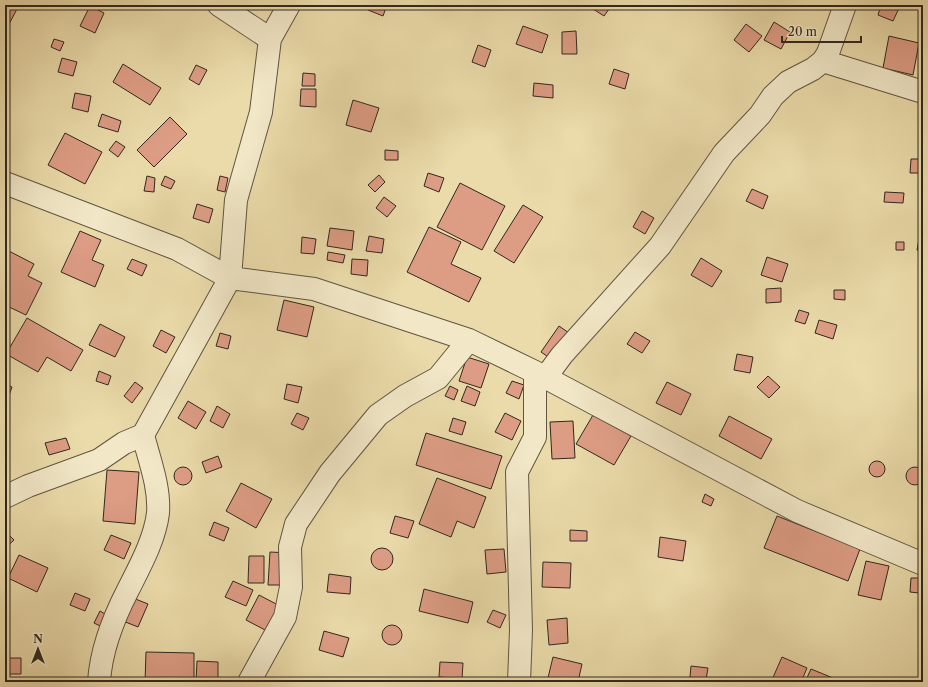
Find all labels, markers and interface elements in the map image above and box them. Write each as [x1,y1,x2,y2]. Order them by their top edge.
scale bar [782,18,861,44]
text: 20 m [788,24,817,39]
north arrow [18,629,58,669]
text: N [33,632,43,646]

